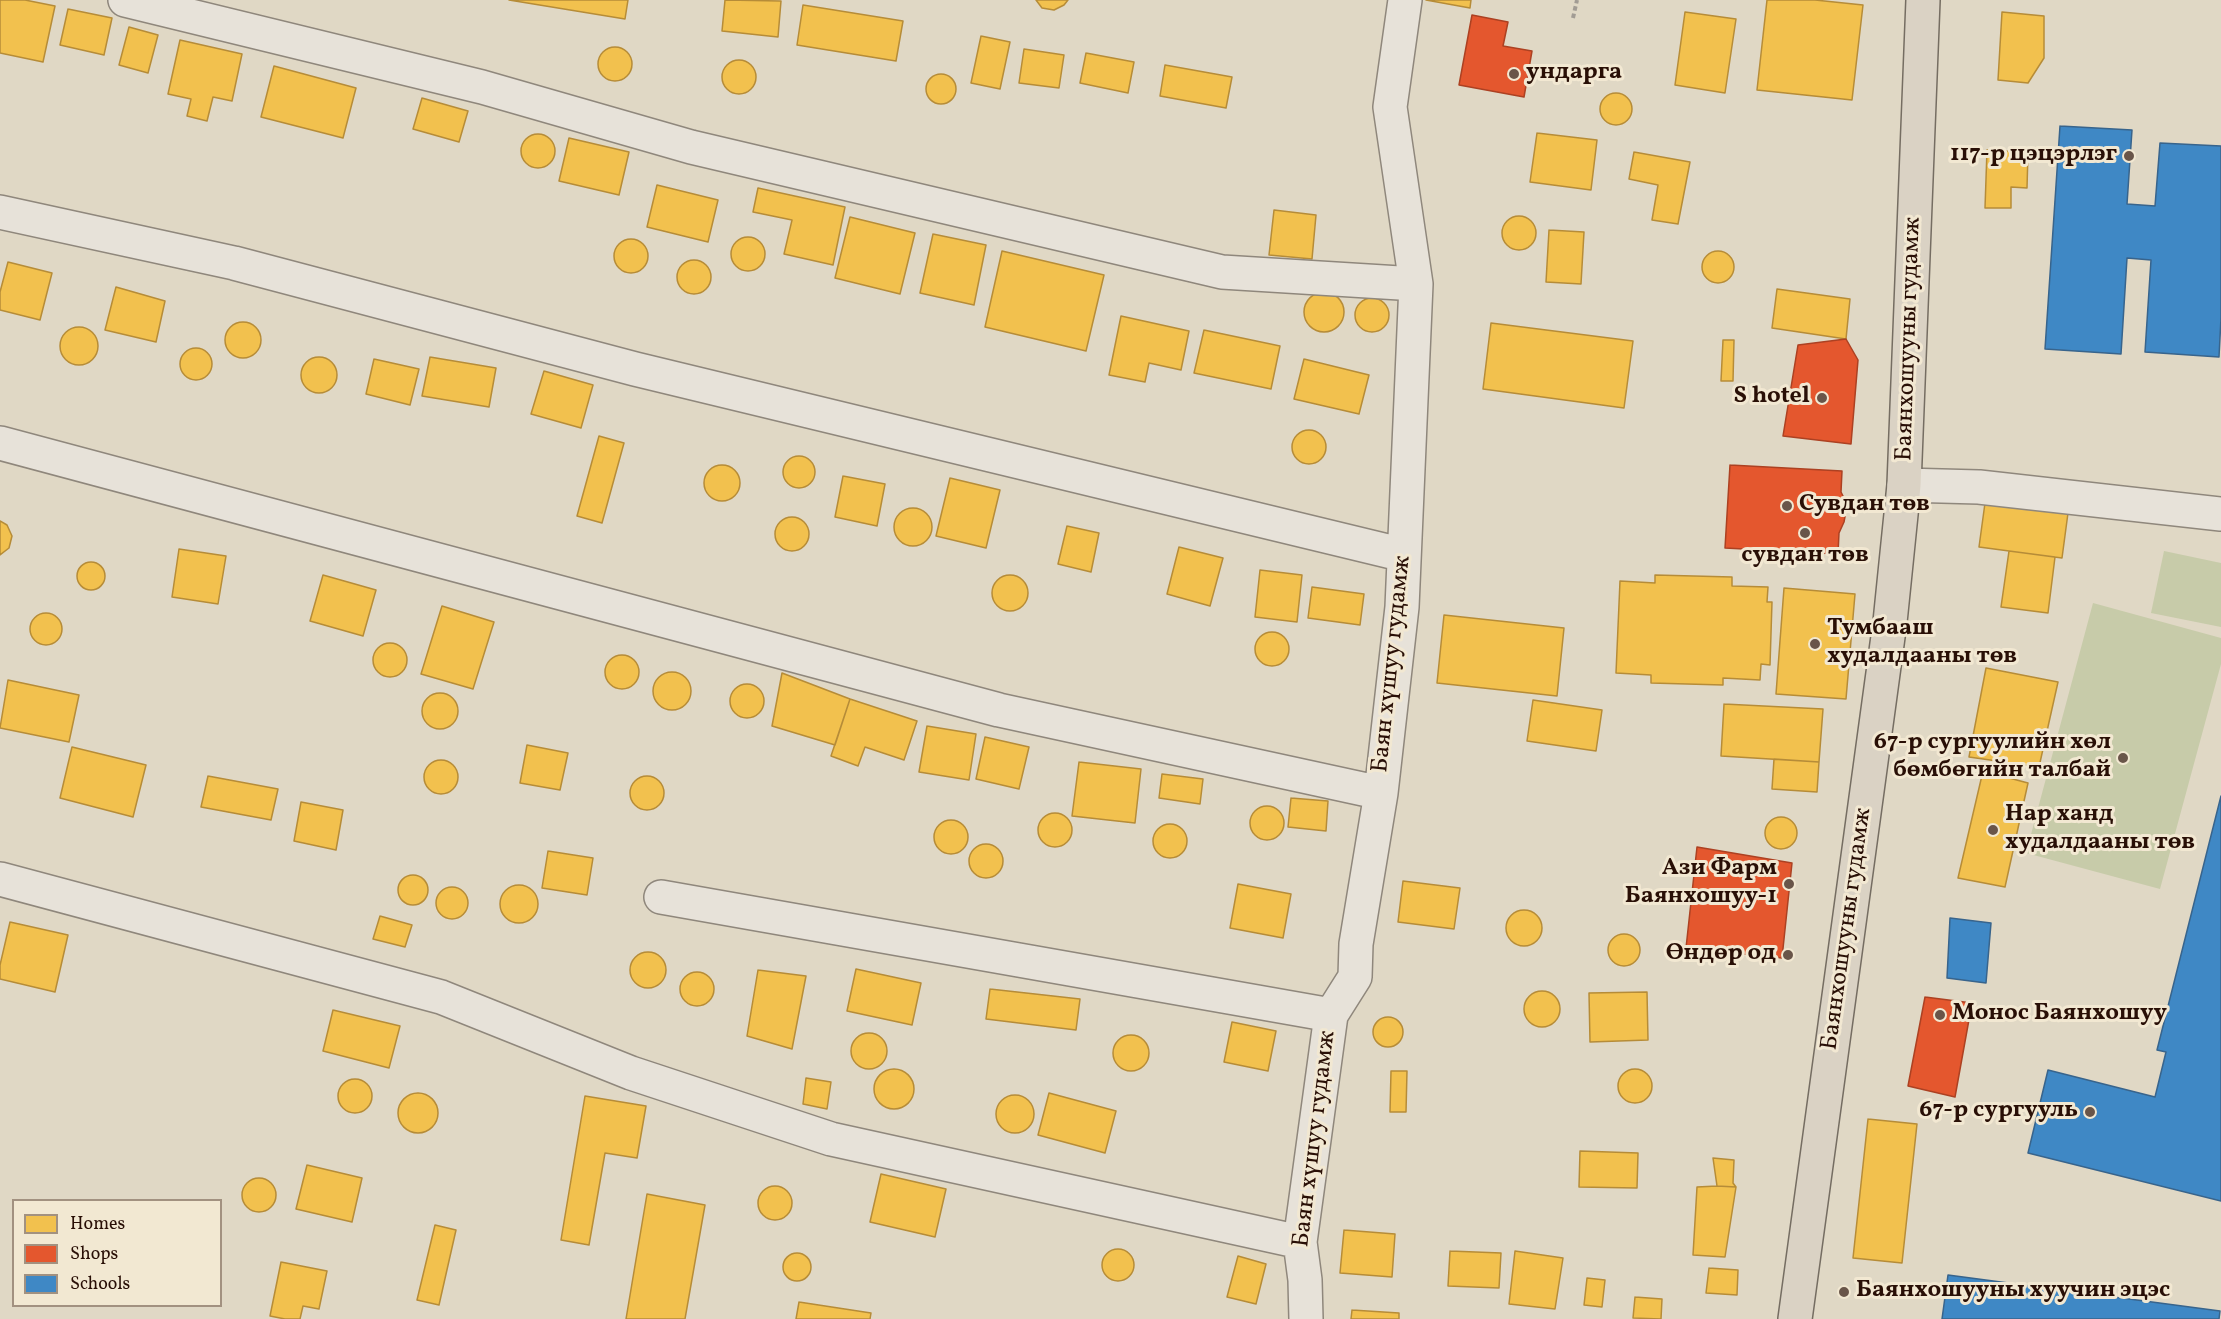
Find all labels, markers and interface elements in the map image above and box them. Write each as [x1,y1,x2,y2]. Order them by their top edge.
place label: ундарга [1526,60,1622,88]
marker: ундарга [1507,67,1521,81]
place label: 117-р цэцэрлэг [1950,142,2117,170]
marker: 117-р цэцэрлэг [2122,149,2136,163]
street label: Баянхошууны гудамж [1891,216,1929,462]
place label: S hotel [1733,384,1810,412]
marker: S hotel [1815,391,1829,405]
place label: Сувдан төв [1799,492,1930,520]
marker: Сувдан төв [1780,499,1794,513]
marker: сувдан төв [1798,526,1812,540]
place label: сувдан төв [1741,543,1869,571]
street label: Баян хүшуу гудамж [1367,554,1419,774]
place label: Тумбааш худалдааны төв [1827,616,2017,672]
marker: Тумбааш худалдааны төв [1808,637,1822,651]
place label: 67-р сургуулийн хөл бөмбөгийн талбай [1874,730,2111,786]
marker: 67-р сургуулийн хөл бөмбөгийн талбай [2116,751,2130,765]
place label: Нар ханд худалдааны төв [2005,802,2195,858]
street label: Баянхошууны гудамж [1817,806,1879,1052]
marker: Нар ханд худалдааны төв [1986,823,2000,837]
place label: Ази Фарм Баянхошуу-1 [1625,856,1777,912]
marker: Ази Фарм Баянхошуу-1 [1782,877,1796,891]
place label: Өндөр од [1666,941,1776,969]
marker: Өндөр од [1781,948,1795,962]
place label: Монос Баянхошуу [1952,1001,2167,1029]
marker: Монос Баянхошуу [1933,1008,1947,1022]
street label: Баян хүшуу гудамж [1288,1029,1344,1249]
place label: 67-р сургууль [1919,1098,2078,1126]
marker: 67-р сургууль [2083,1105,2097,1119]
legend [12,1199,222,1307]
text: Homes [70,1212,125,1237]
text: Shops [70,1242,118,1267]
text: Schools [70,1272,130,1297]
place label: Баянхошууны хуучин эцэс [1856,1278,2170,1306]
marker: Баянхошууны хуучин эцэс [1837,1285,1851,1299]

